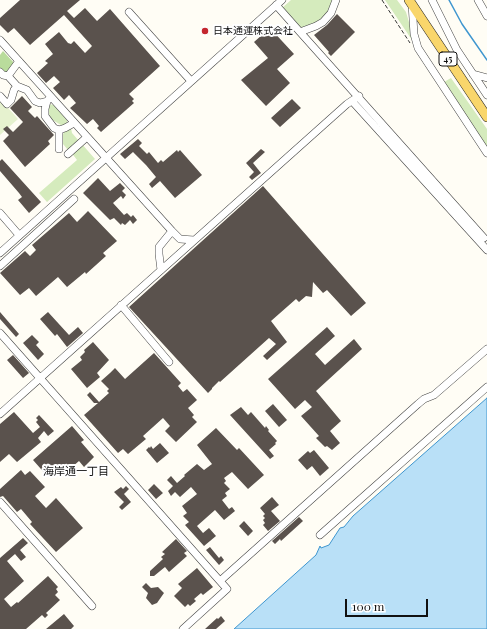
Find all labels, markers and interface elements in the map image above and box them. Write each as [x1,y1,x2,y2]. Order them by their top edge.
place label: 日本通運株式会社 [213,25,293,37]
marker: 日本通運株式会社 [200,26,210,36]
road number: 45 [439,52,457,66]
district label: 海岸通一丁目 [43,465,109,479]
scale bar [347,591,430,617]
text: 100 m [352,598,384,614]

